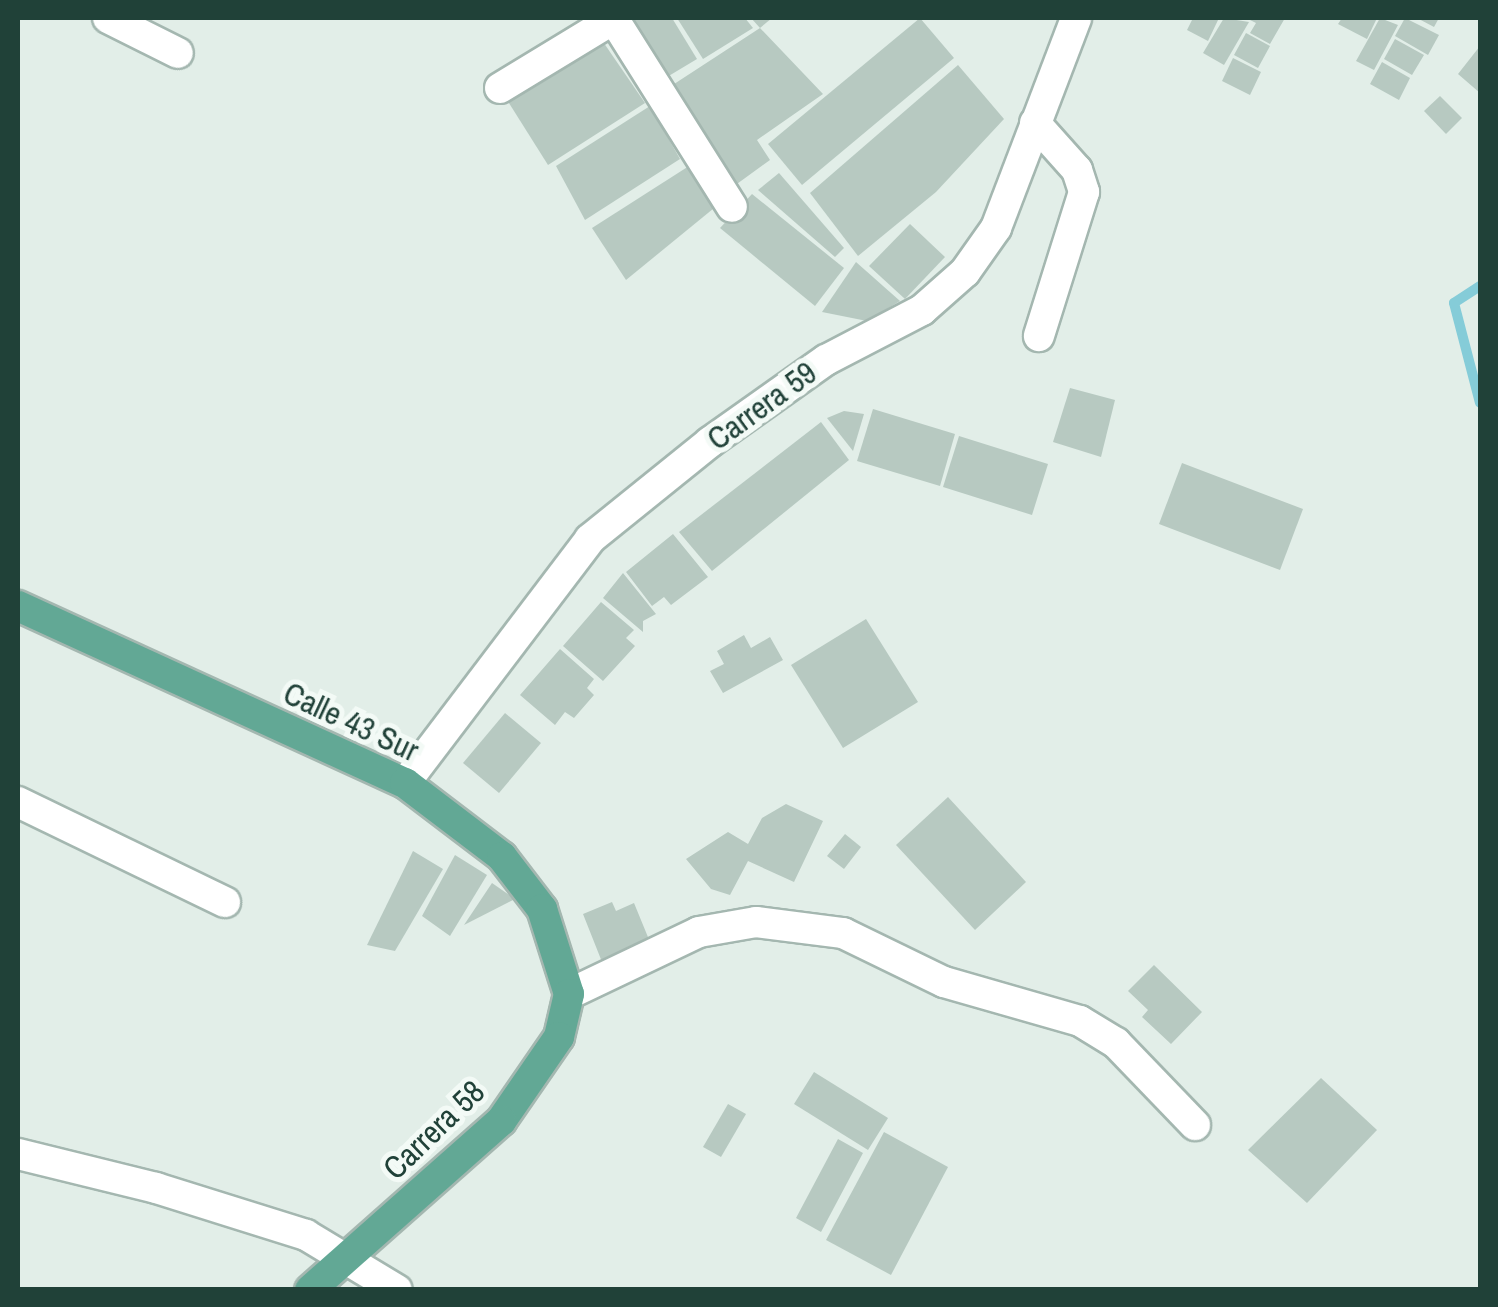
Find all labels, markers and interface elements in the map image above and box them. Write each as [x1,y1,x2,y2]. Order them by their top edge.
street label: Carrera 59 [700,354,824,458]
street label: Calle 43 Sur [277,674,425,770]
street label: Carrera 58 [376,1073,492,1187]

